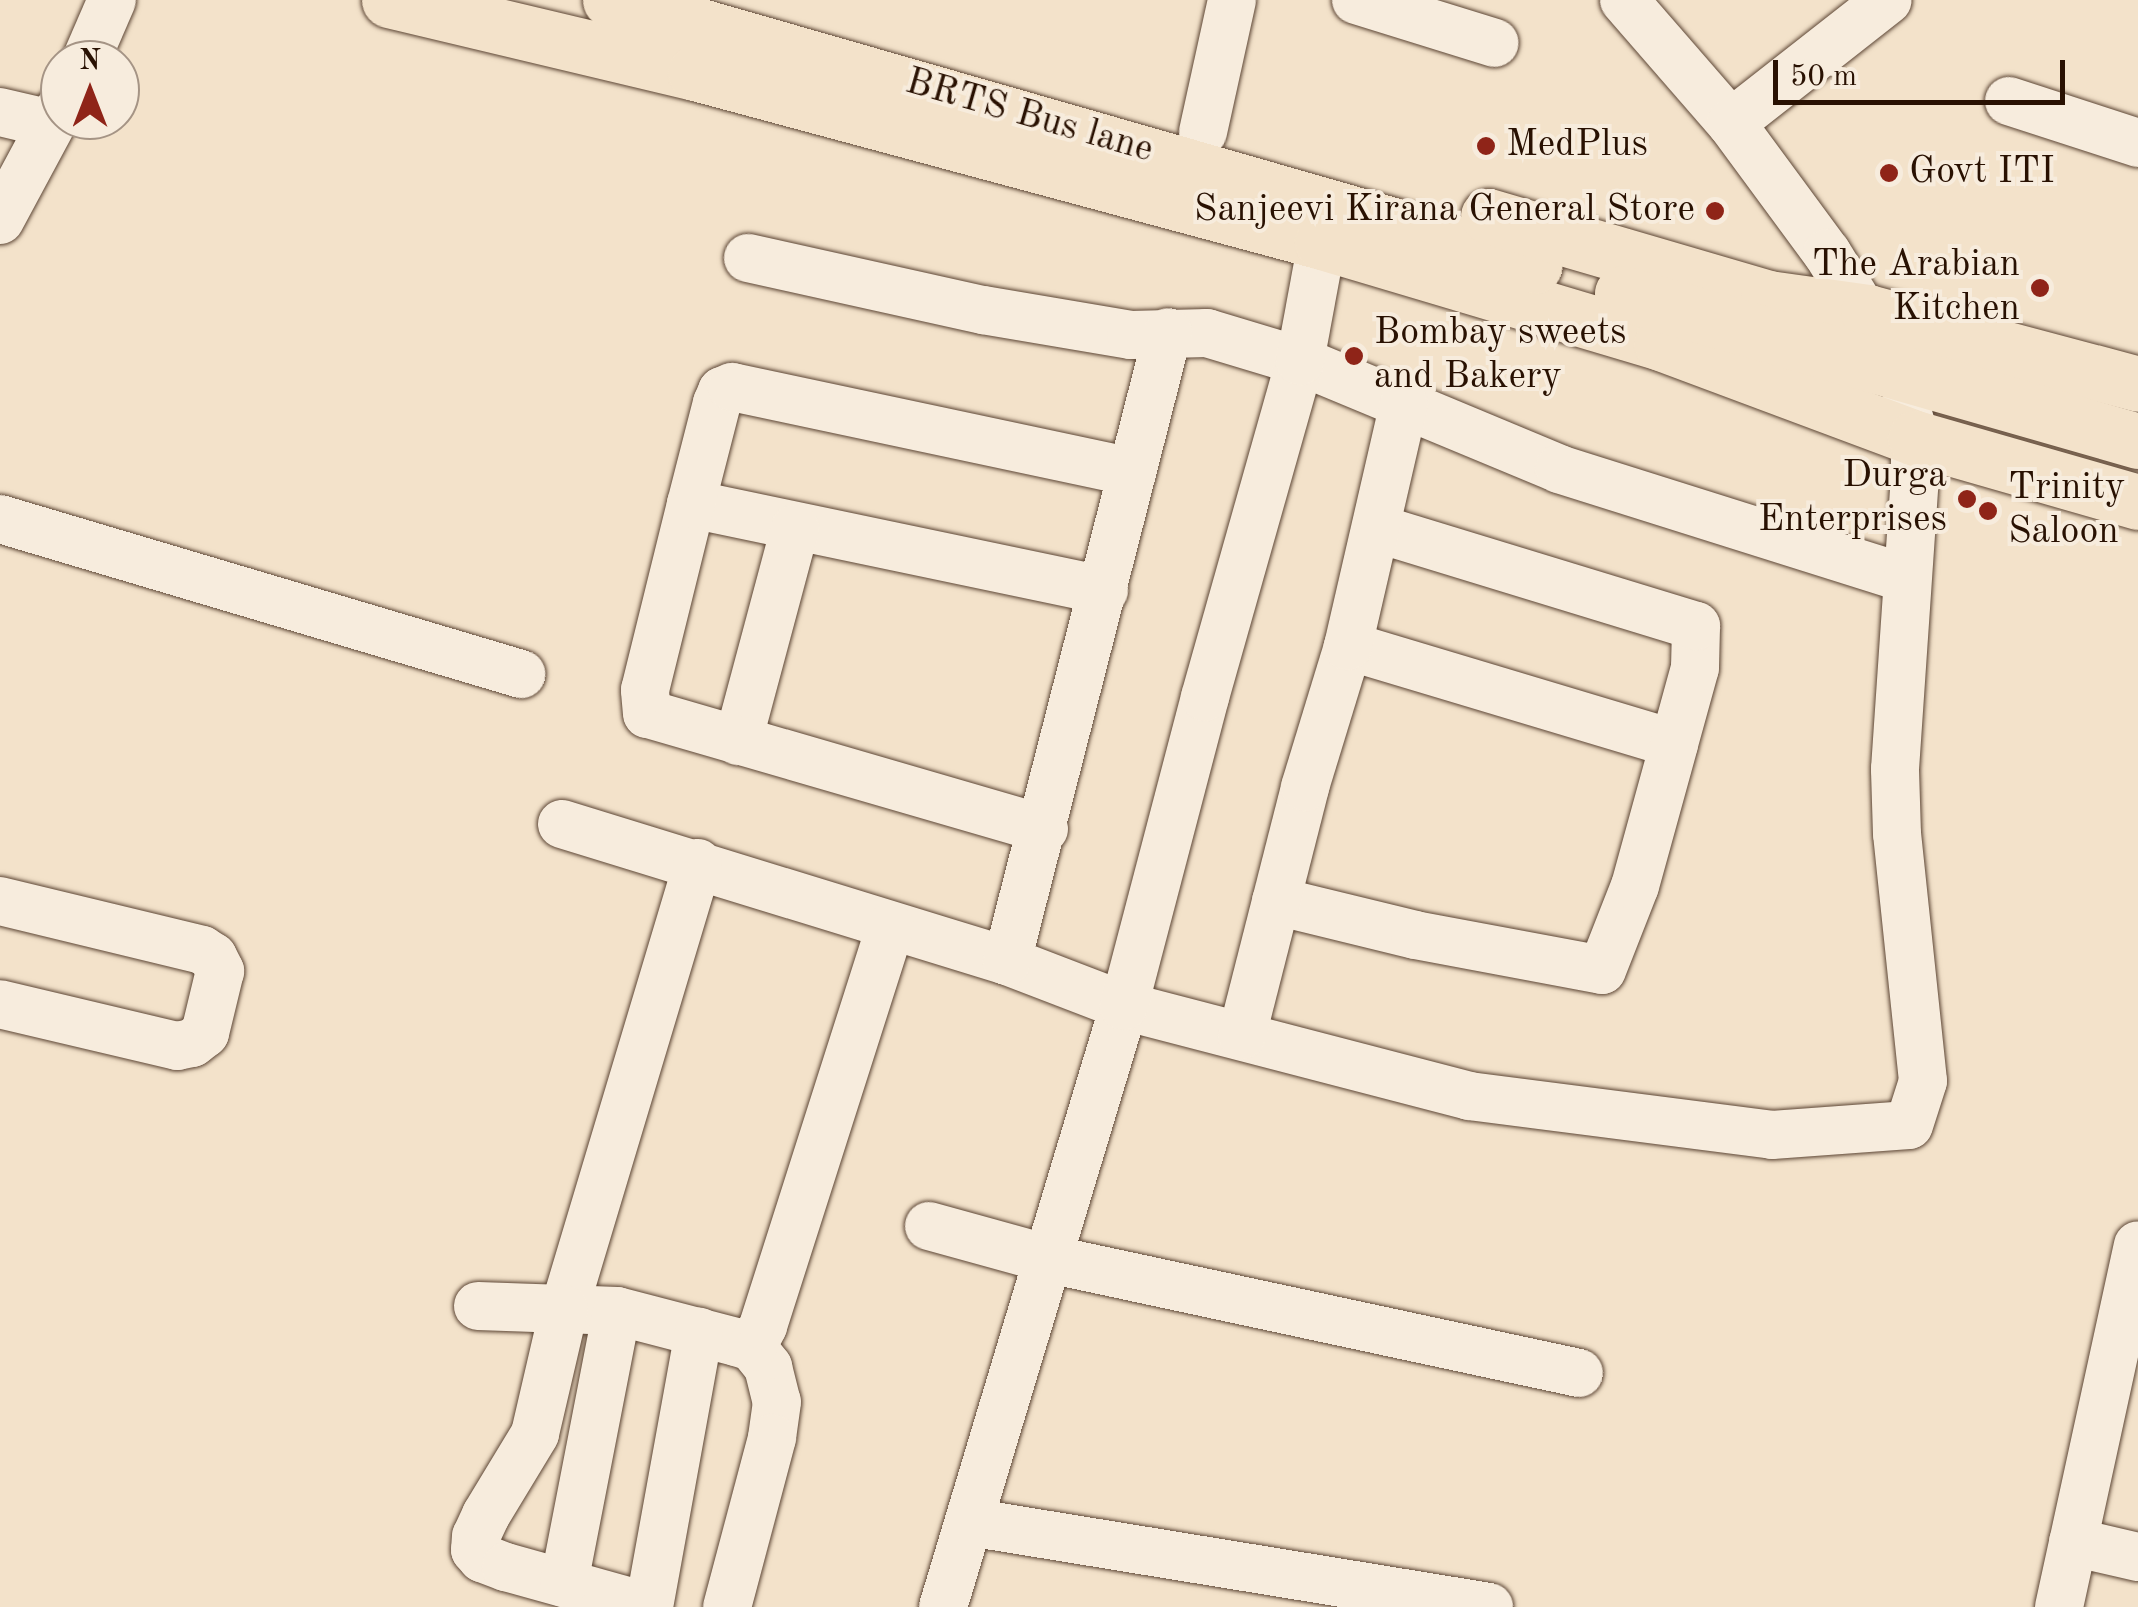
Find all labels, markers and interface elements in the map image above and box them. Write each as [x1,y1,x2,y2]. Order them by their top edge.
north arrow [40,40,140,140]
scale bar [1778,40,2070,102]
text: N [79,48,101,76]
street label: BRTS Bus lane [900,60,1158,174]
text: 50 m [1790,62,1857,92]
place label: MedPlus [1506,123,1648,169]
marker: MedPlus [1475,135,1497,157]
place label: Govt ITI [1909,150,2055,196]
marker: Govt ITI [1878,162,1900,184]
place label: Sanjeevi Kirana General Store [1194,188,1695,234]
marker: Sanjeevi Kirana General Store [1704,200,1726,222]
place label: The Arabian Kitchen [1812,243,2020,332]
marker: The Arabian Kitchen [2029,277,2051,299]
place label: Bombay sweets and Bakery [1374,311,1627,400]
marker: Bombay sweets and Bakery [1343,345,1365,367]
place label: Durga Enterprises [1758,454,1947,544]
place label: Trinity Saloon [2008,466,2125,556]
marker: Durga Enterprises [1956,488,1978,510]
marker: Trinity Saloon [1977,500,1999,522]

